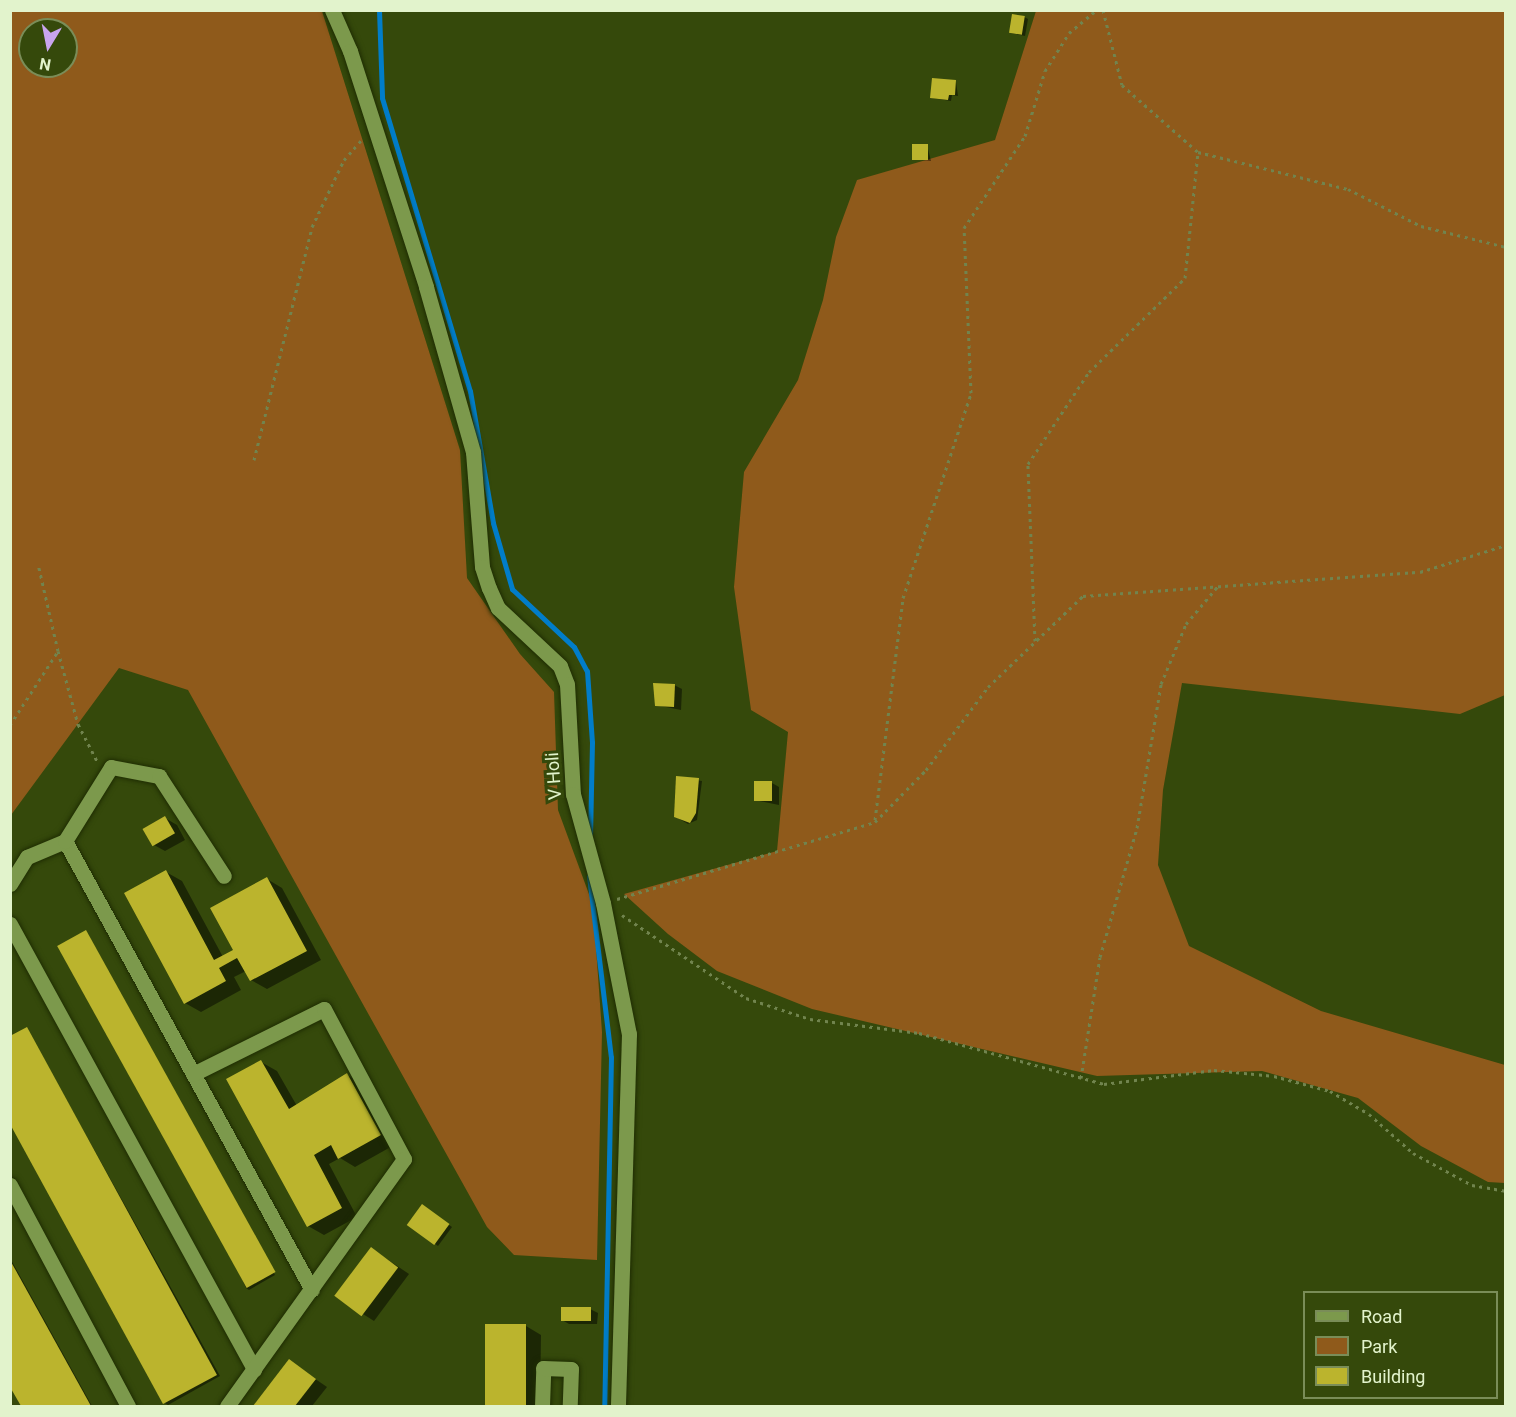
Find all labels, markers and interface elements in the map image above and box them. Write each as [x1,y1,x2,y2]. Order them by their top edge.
north arrow [18,18,78,78]
text: N [38,54,52,75]
street label: V Holi [542,751,566,801]
legend [1303,1291,1498,1399]
text: Road [1361,1306,1402,1327]
text: Park [1361,1336,1397,1357]
text: Building [1361,1366,1425,1387]

